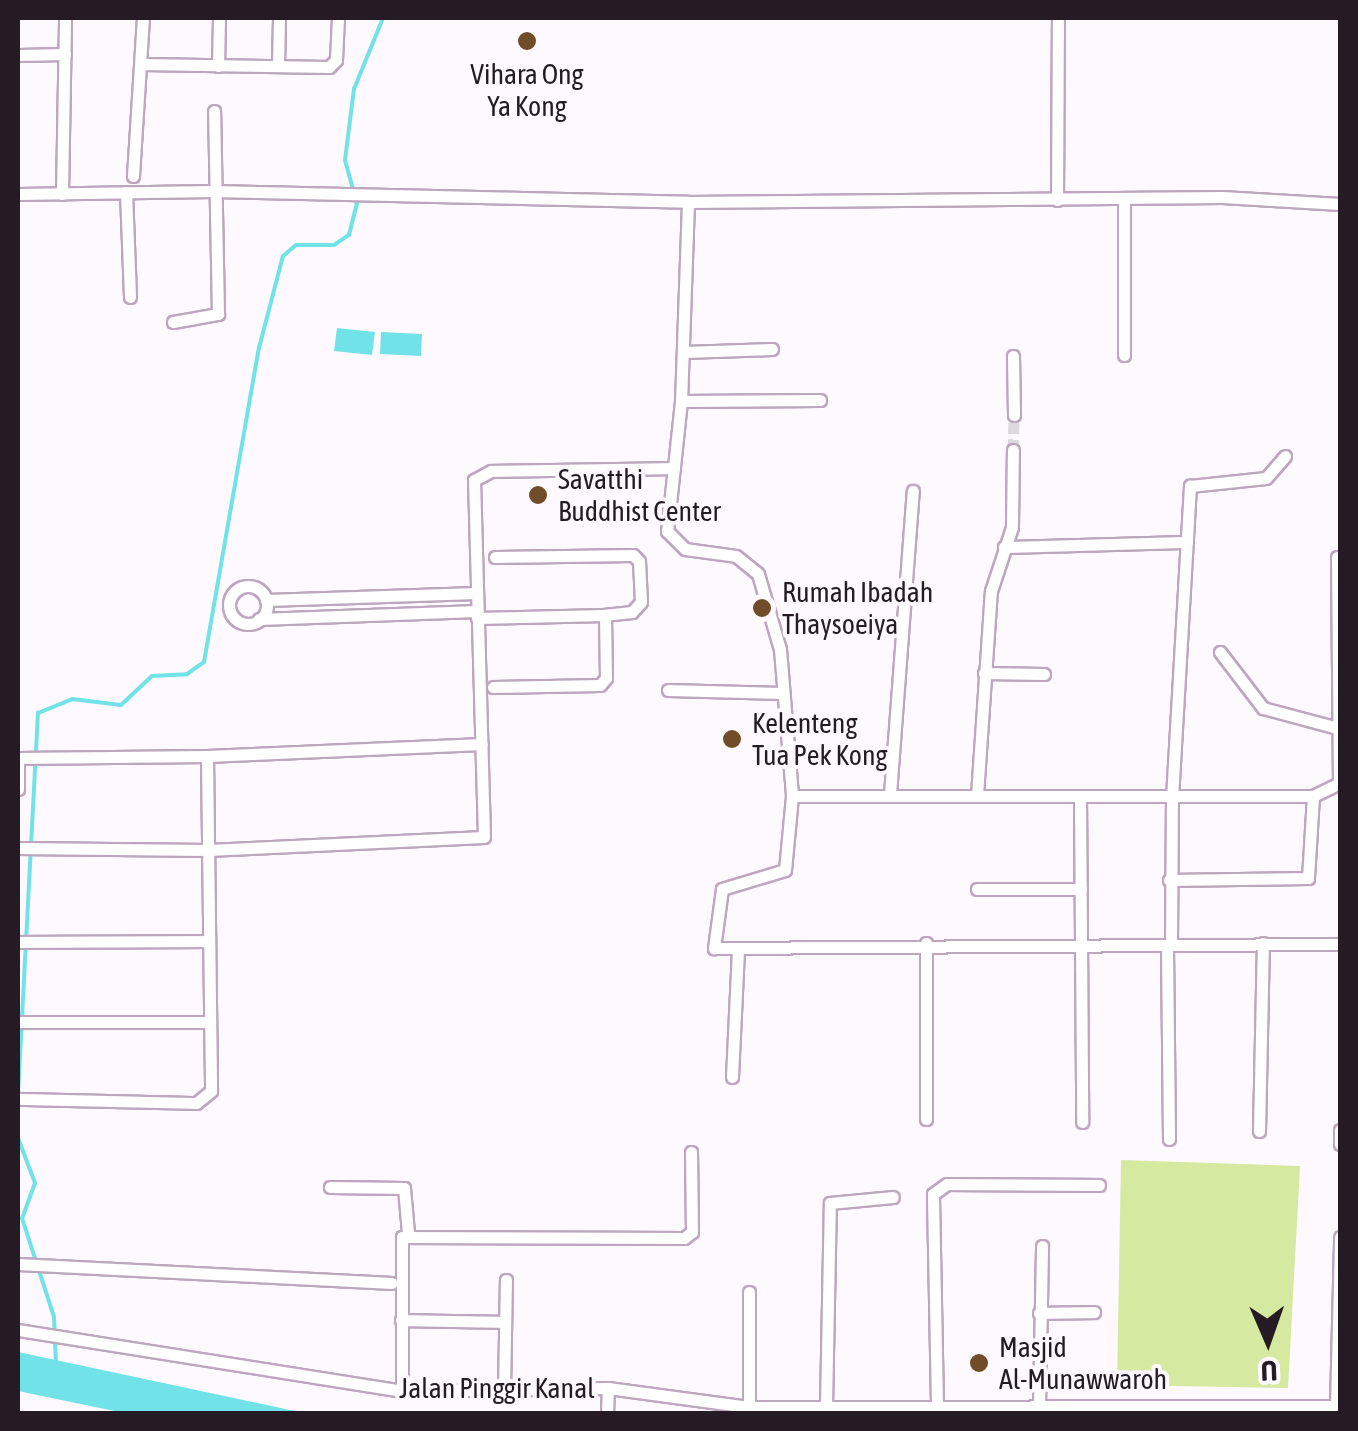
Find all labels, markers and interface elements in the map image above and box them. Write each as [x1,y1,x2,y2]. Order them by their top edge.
marker: Vihara Ong Ya Kong [516,30,538,52]
place label: Vihara Ong Ya Kong [470,57,584,123]
place label: Savatthi Buddhist Center [558,462,721,528]
marker: Savatthi Buddhist Center [527,484,549,506]
place label: Rumah Ibadah Thaysoeiya [782,575,933,641]
marker: Rumah Ibadah Thaysoeiya [751,597,773,619]
place label: Kelenteng Tua Pek Kong [752,706,888,772]
marker: Kelenteng Tua Pek Kong [721,728,743,750]
north arrow [1218,1291,1318,1391]
place label: Masjid Al-Munawwaroh [999,1330,1167,1396]
marker: Masjid Al-Munawwaroh [968,1352,990,1374]
text: U [1260,1355,1278,1387]
street label: Jalan Pinggir Kanal [399,1371,595,1405]

